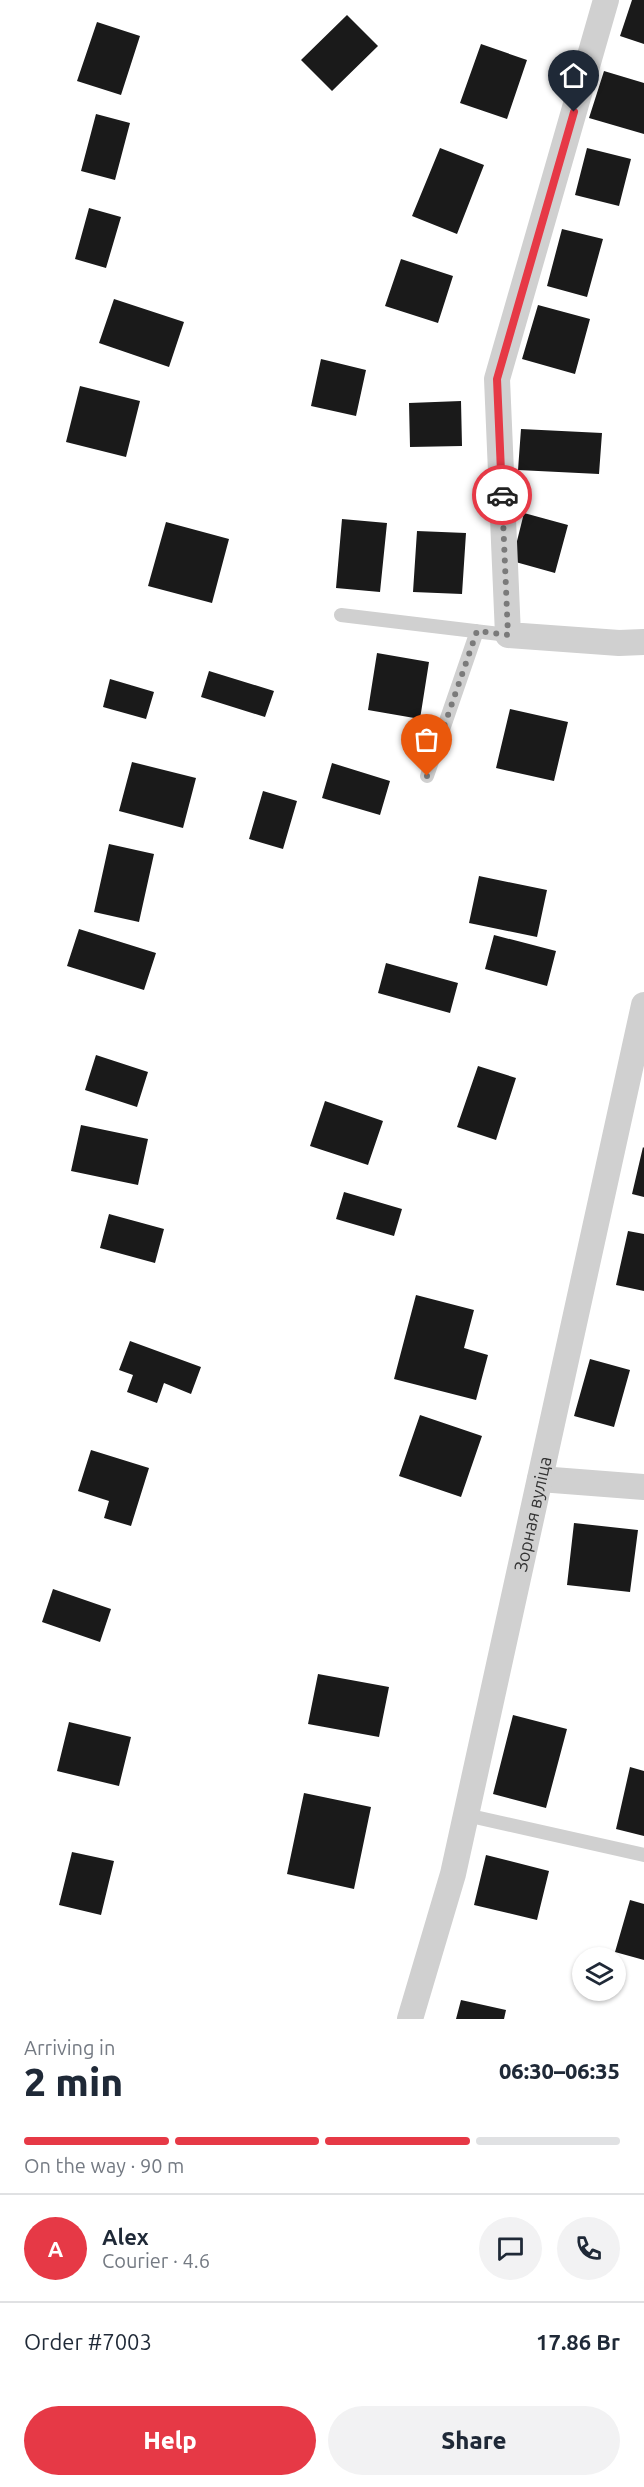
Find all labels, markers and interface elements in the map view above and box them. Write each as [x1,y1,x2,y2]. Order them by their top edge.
pin [548,50,599,112]
icon: home [557,59,590,92]
courier [472,465,532,525]
icon: car [486,479,519,512]
pin [401,714,452,776]
icon: bag [410,723,443,756]
street label: Зорная вуліца [510,1454,555,1573]
map controls [572,1947,626,2001]
button: layers [572,1947,626,2001]
text: Arriving in [24,2036,115,2059]
text: 06:30–06:35 [499,2058,620,2083]
text: 2 min [24,2060,123,2103]
text: On the way · 90 m [24,2154,184,2177]
button: chat [479,2217,542,2280]
button: phone [557,2217,620,2280]
text: Alex [102,2224,149,2249]
text: A [48,2236,63,2261]
text: Courier · 4.6 [102,2249,210,2272]
text: Order #7003 [24,2329,152,2354]
text: 17.86 Br [536,2329,620,2354]
button: Help [24,2406,316,2475]
button: Share [328,2406,620,2475]

